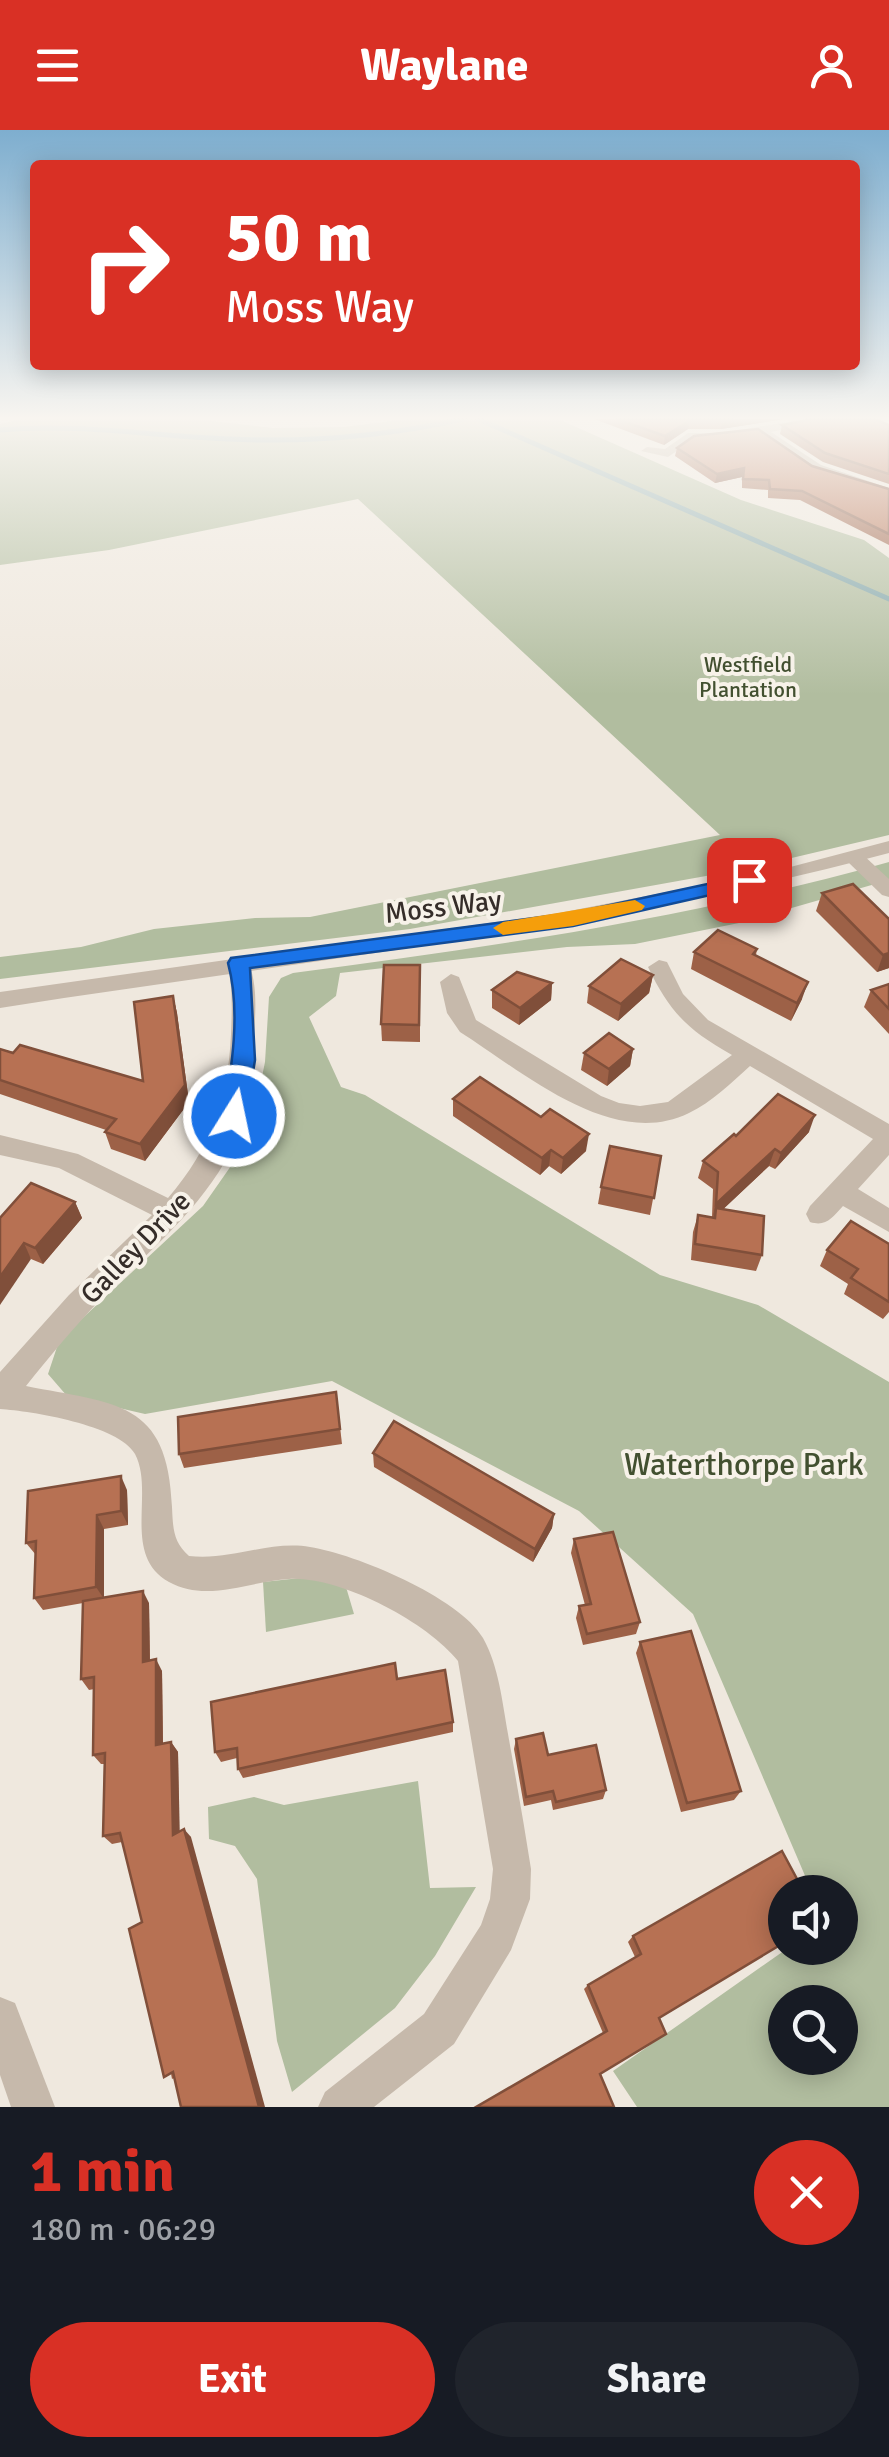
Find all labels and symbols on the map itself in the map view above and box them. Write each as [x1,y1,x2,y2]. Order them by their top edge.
park label: Westfield Plantation [699,651,797,703]
pin [707,838,792,923]
street label: Moss Way [383,883,504,931]
position arrow [182,1064,286,1168]
street label: Galley Drive [74,1184,198,1311]
park label: Waterthorpe Park [624,1445,864,1484]

